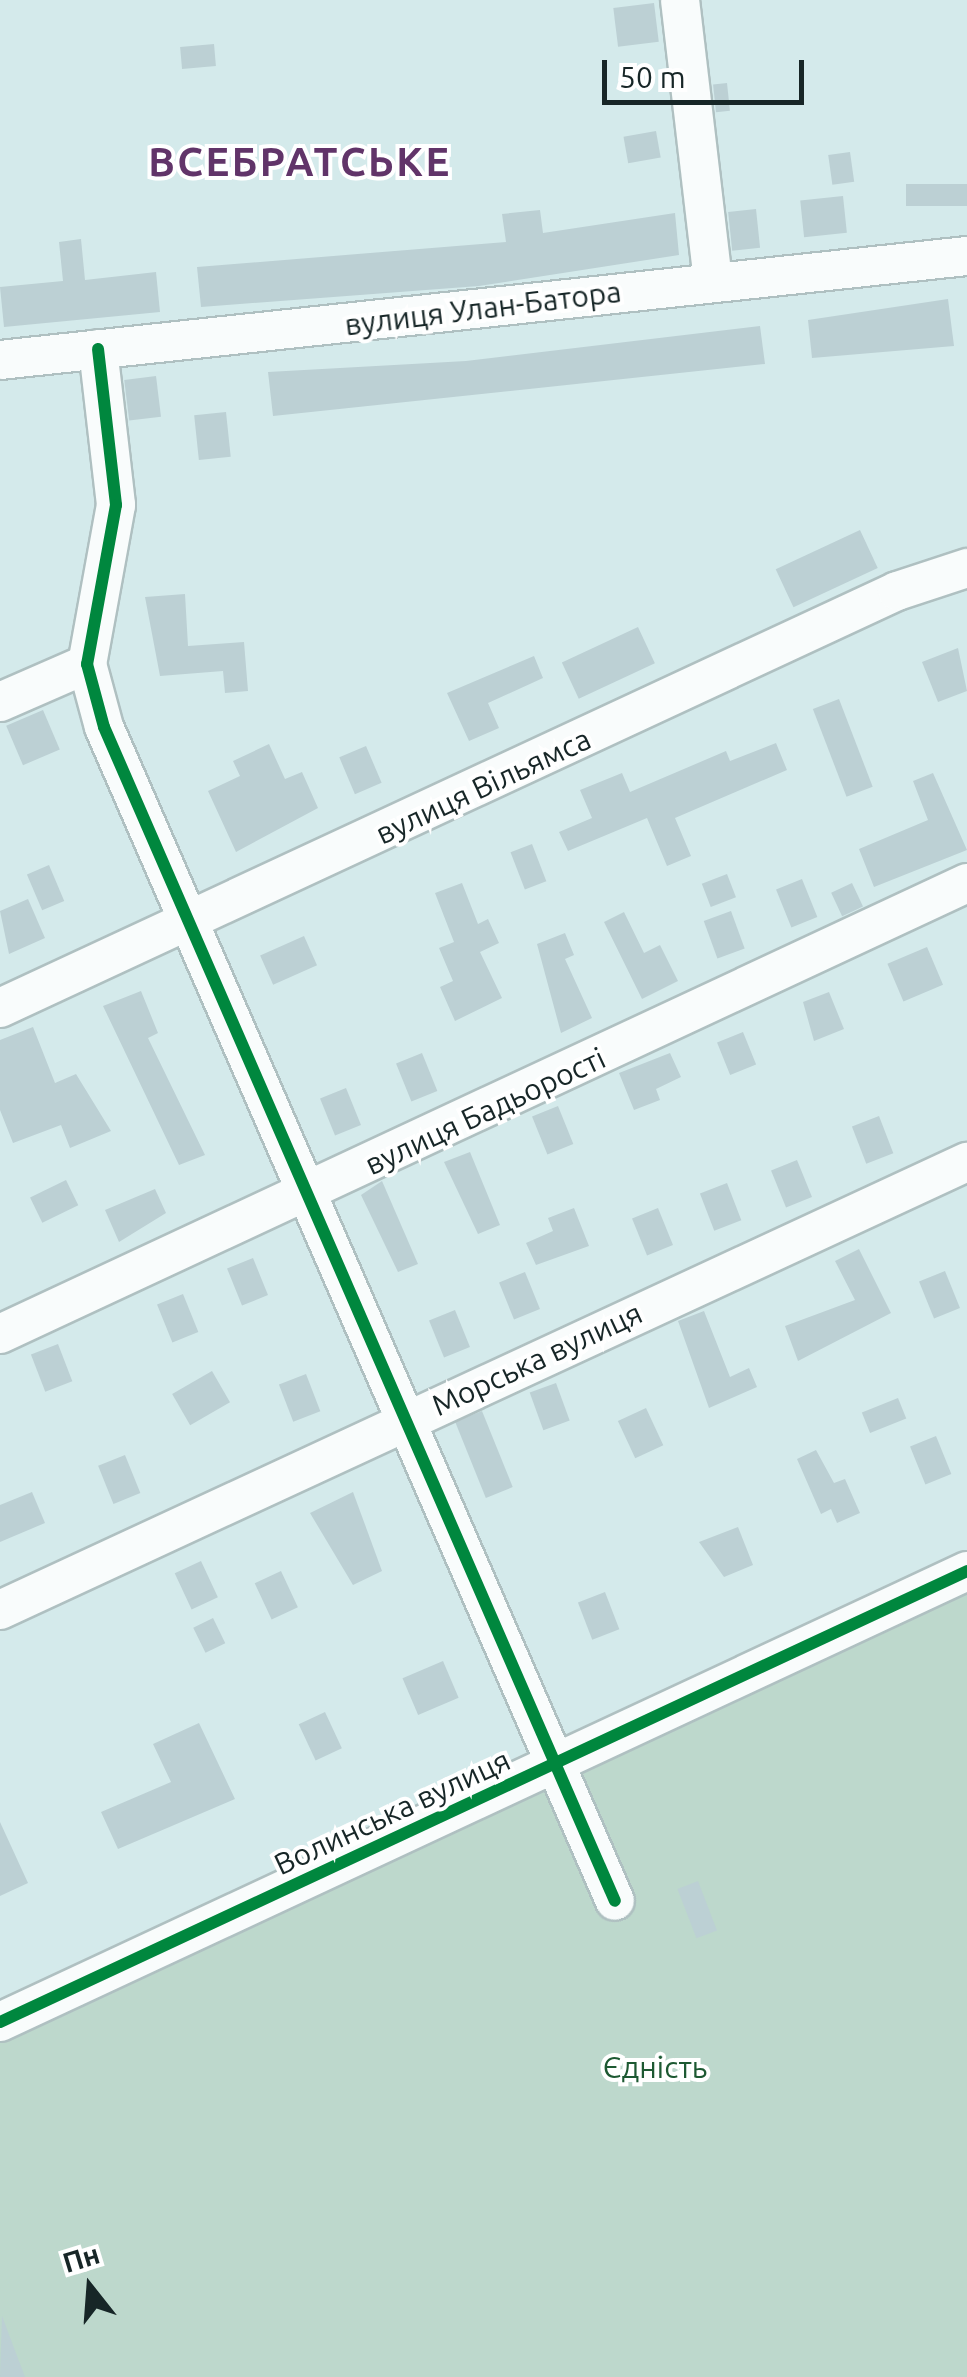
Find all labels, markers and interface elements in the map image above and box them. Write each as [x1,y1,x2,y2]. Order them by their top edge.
scale bar [607,40,810,102]
text: 50 m [619,60,686,94]
district label: ВСЕБРАТСЬКЕ [148,138,452,186]
street label: вулиця Улан-Батора [343,273,623,343]
street label: вулиця Вільямса [370,720,596,852]
street label: вулиця Бадьорості [359,1040,611,1182]
street label: Морська вулиця [426,1295,648,1423]
street label: Волинська вулиця [268,1742,516,1882]
park label: Єдність [603,2049,707,2085]
north arrow [40,2237,140,2337]
text: Пн [59,2238,103,2278]

